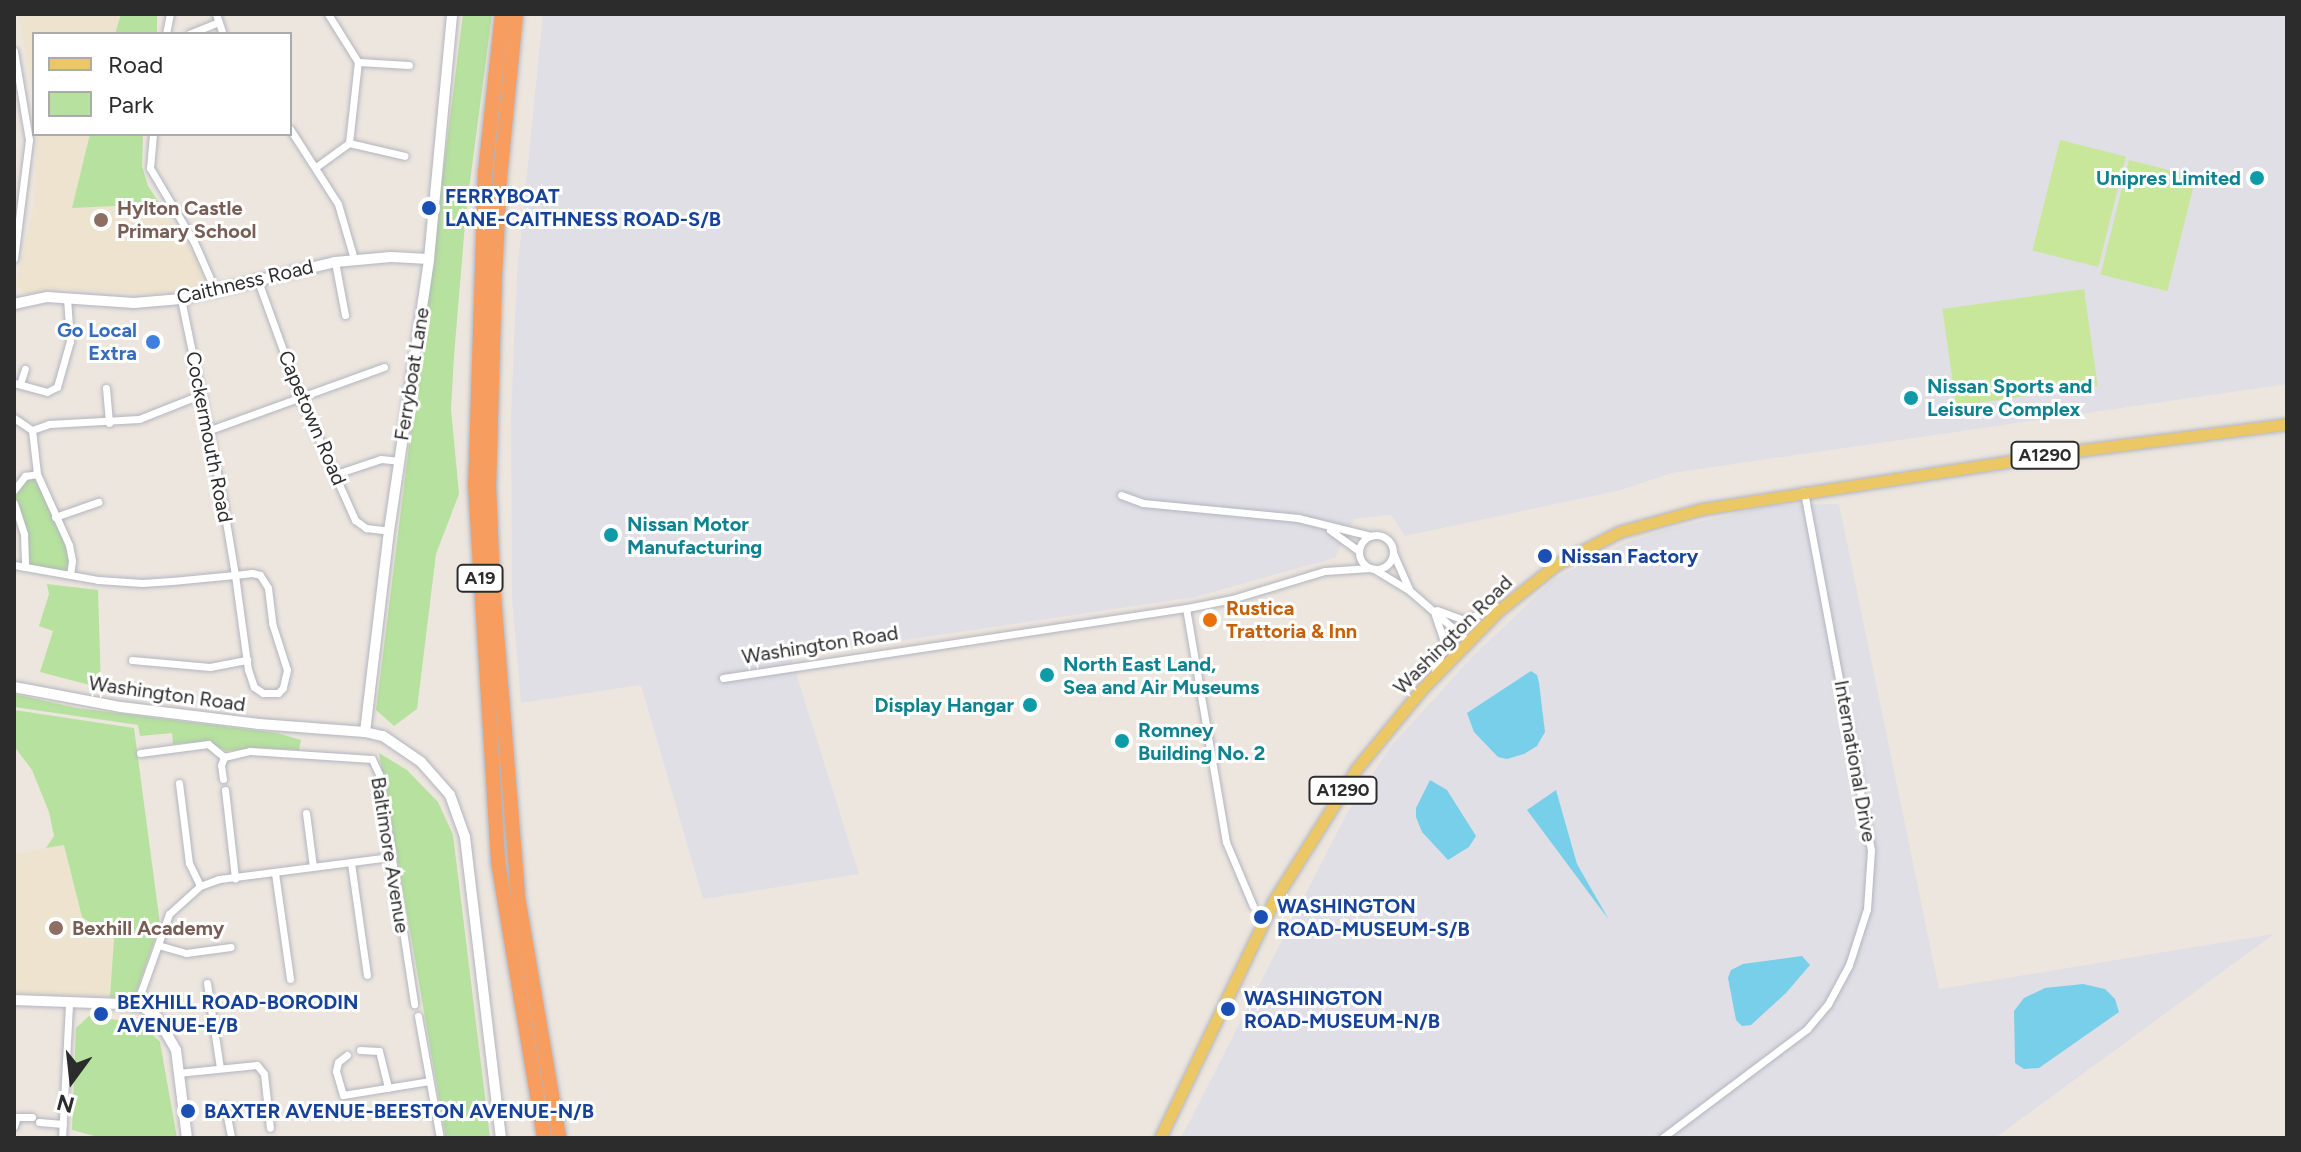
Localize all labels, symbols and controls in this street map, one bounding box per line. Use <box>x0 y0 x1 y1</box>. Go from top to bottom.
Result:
legend <box>32 32 292 136</box>
text: Road <box>108 50 163 79</box>
text: Park <box>108 90 154 119</box>
place label: Unipres Limited <box>2096 166 2241 190</box>
marker: Unipres Limited <box>2248 169 2266 187</box>
place label: FERRYBOAT LANE-CAITHNESS ROAD-S/B <box>445 184 721 231</box>
place label: Hylton Castle Primary School <box>117 196 256 243</box>
marker: FERRYBOAT LANE-CAITHNESS ROAD-S/B <box>420 199 438 217</box>
marker: Hylton Castle Primary School <box>92 211 110 229</box>
street label: Caithness Road <box>174 255 316 309</box>
street label: Ferryboat Lane <box>390 306 434 442</box>
place label: Go Local Extra <box>57 318 137 365</box>
marker: Go Local Extra <box>144 333 162 351</box>
street label: Capetown Road <box>273 347 351 489</box>
street label: Cockermouth Road <box>181 350 237 524</box>
place label: Nissan Sports and Leisure Complex <box>1927 374 2092 421</box>
marker: Nissan Sports and Leisure Complex <box>1902 389 1920 407</box>
road number: A1290 <box>2009 441 2081 469</box>
place label: Nissan Motor Manufacturing <box>627 512 762 559</box>
marker: Nissan Motor Manufacturing <box>602 526 620 544</box>
place label: Nissan Factory <box>1561 544 1698 568</box>
marker: Nissan Factory <box>1536 547 1554 565</box>
road number: A19 <box>456 564 504 592</box>
street label: Washington Road <box>1389 571 1517 699</box>
place label: Rustica Trattoria & Inn <box>1226 596 1357 643</box>
marker: Rustica Trattoria & Inn <box>1201 611 1219 629</box>
street label: Washington Road <box>740 621 900 669</box>
place label: North East Land, Sea and Air Museums <box>1063 652 1259 699</box>
marker: North East Land, Sea and Air Museums <box>1038 666 1056 684</box>
street label: Washington Road <box>87 671 247 717</box>
street label: International Drive <box>1829 678 1881 844</box>
place label: Display Hangar <box>875 693 1014 717</box>
marker: Display Hangar <box>1021 696 1039 714</box>
place label: Romney Building No. 2 <box>1138 718 1265 765</box>
marker: Romney Building No. 2 <box>1113 732 1131 750</box>
street label: Baltimore Avenue <box>366 775 414 935</box>
road number: A1290 <box>1307 776 1379 804</box>
place label: WASHINGTON ROAD-MUSEUM-S/B <box>1277 894 1470 941</box>
marker: WASHINGTON ROAD-MUSEUM-S/B <box>1252 908 1270 926</box>
place label: Bexhill Academy <box>72 916 224 940</box>
marker: Bexhill Academy <box>47 919 65 937</box>
place label: WASHINGTON ROAD-MUSEUM-N/B <box>1244 986 1440 1033</box>
place label: BEXHILL ROAD-BORODIN AVENUE-E/B <box>117 990 359 1037</box>
marker: WASHINGTON ROAD-MUSEUM-N/B <box>1219 1000 1237 1018</box>
marker: BEXHILL ROAD-BORODIN AVENUE-E/B <box>92 1005 110 1023</box>
north arrow <box>32 1040 112 1120</box>
text: N <box>54 1088 77 1119</box>
place label: BAXTER AVENUE-BEESTON AVENUE-N/B <box>204 1099 594 1123</box>
marker: BAXTER AVENUE-BEESTON AVENUE-N/B <box>179 1102 197 1120</box>

